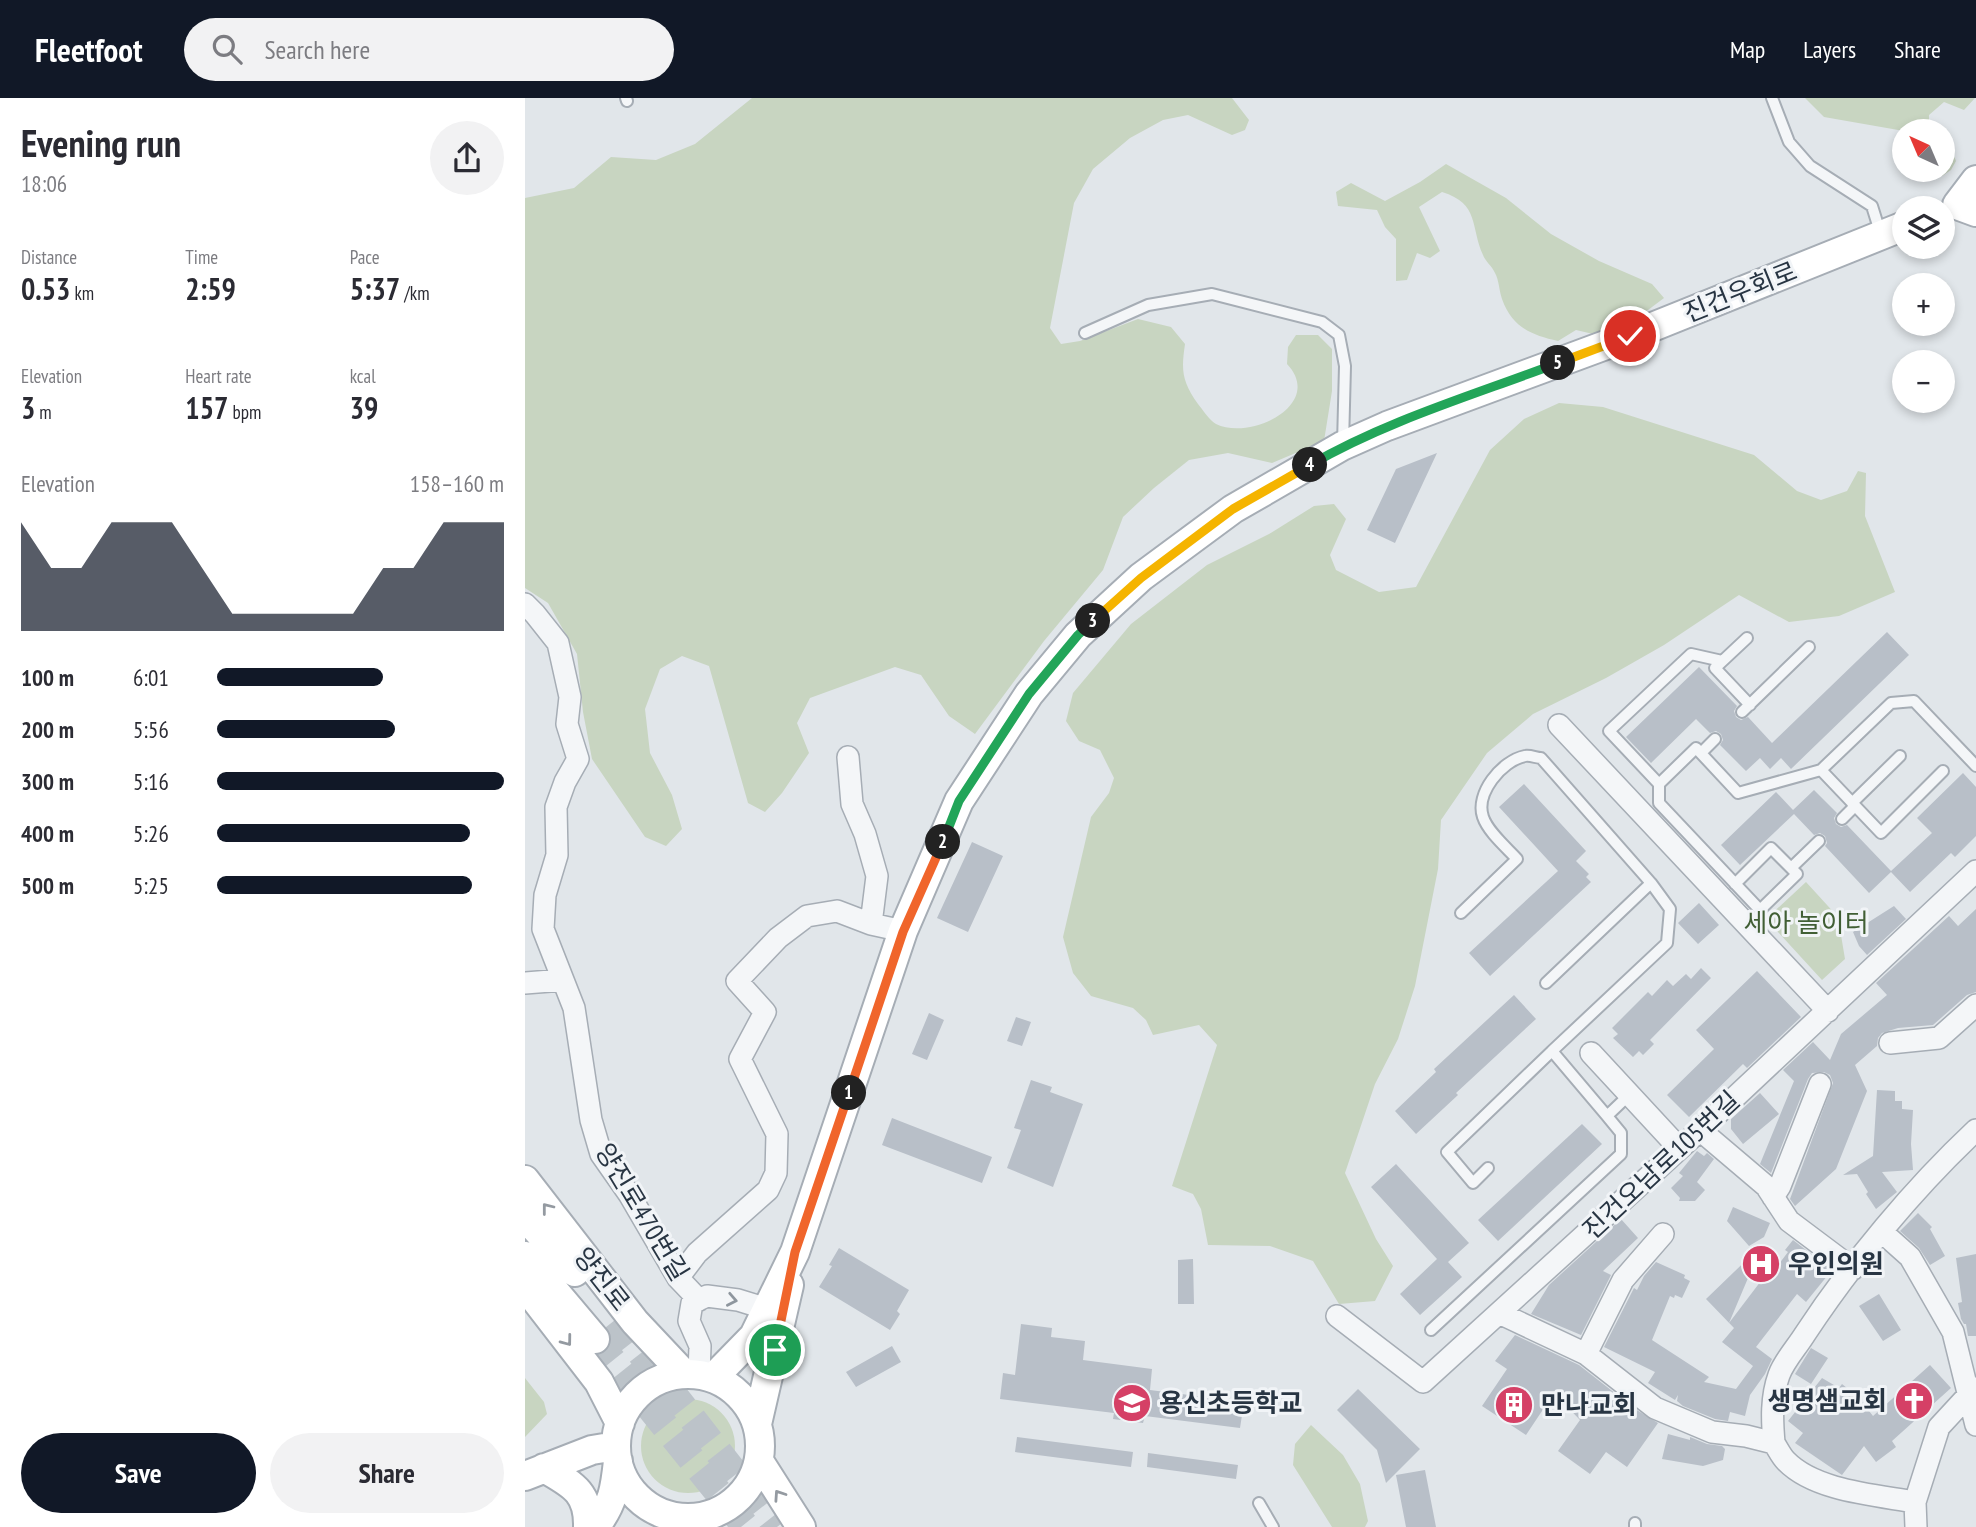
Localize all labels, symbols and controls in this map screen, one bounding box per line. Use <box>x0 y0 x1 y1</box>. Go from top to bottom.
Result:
search box <box>184 18 674 81</box>
text: Fleetfoot <box>35 28 142 71</box>
icon: search <box>208 30 246 68</box>
text: Search here <box>264 33 370 66</box>
text: Map <box>1730 34 1765 65</box>
text: Layers <box>1803 34 1856 65</box>
text: Share <box>1894 34 1941 65</box>
text: Evening run <box>21 118 181 167</box>
north arrow <box>1892 119 1955 182</box>
map controls <box>1892 119 1955 413</box>
button: share <box>430 121 504 195</box>
text: 18:06 <box>21 169 67 198</box>
button: layers <box>1892 196 1955 259</box>
text: Distance <box>21 245 77 269</box>
text: Time <box>185 245 218 269</box>
text: Pace <box>350 245 380 269</box>
street label: 진건우회로 <box>1678 254 1801 329</box>
text: 0.53 <box>21 269 70 308</box>
text: 2:59 <box>185 269 236 308</box>
text: 5:37 <box>350 269 400 308</box>
button: + <box>1892 273 1955 336</box>
text: km <box>70 281 94 305</box>
text: /km <box>400 281 430 305</box>
pin <box>1600 306 1660 366</box>
icon: check <box>1611 317 1649 355</box>
pin: 5 <box>1541 345 1575 380</box>
text: 5 <box>1553 350 1562 374</box>
button: − <box>1892 350 1955 413</box>
text: Elevation <box>21 364 82 388</box>
text: Heart rate <box>185 364 252 388</box>
text: kcal <box>350 364 376 388</box>
text: 3 <box>21 388 35 427</box>
text: 157 <box>185 388 228 427</box>
text: 39 <box>350 388 378 427</box>
text: m <box>35 400 52 424</box>
text: bpm <box>228 400 261 424</box>
pin: 4 <box>1293 448 1327 482</box>
text: 4 <box>1305 452 1314 476</box>
text: Elevation <box>21 469 95 498</box>
text: 158–160 m <box>410 469 504 498</box>
pin: 3 <box>1075 603 1111 638</box>
text: 3 <box>1088 608 1097 632</box>
text: 100 m <box>21 663 74 692</box>
text: 6:01 <box>133 663 169 692</box>
text: 200 m <box>21 715 74 744</box>
text: 5:56 <box>133 715 169 744</box>
text: 300 m <box>21 767 74 796</box>
text: 5:16 <box>133 767 169 796</box>
text: 400 m <box>21 819 74 848</box>
text: 5:26 <box>133 819 169 848</box>
pin: 2 <box>925 824 961 860</box>
text: 2 <box>938 829 947 853</box>
text: 500 m <box>21 871 74 900</box>
text: 5:25 <box>133 871 169 900</box>
park label: 세아 놀이터 <box>1743 906 1869 939</box>
pin: 1 <box>831 1076 867 1110</box>
text: 1 <box>844 1080 853 1104</box>
street label: 진건오남로105번길 <box>1575 1083 1746 1246</box>
street label: 양진로470번길 <box>589 1138 695 1286</box>
one-way arrow <box>542 1203 555 1216</box>
street label: 양진로 <box>568 1241 636 1317</box>
hospital icon: 우인의원 <box>1740 1243 1782 1285</box>
place label: 우인의원 <box>1788 1247 1884 1280</box>
one-way arrow <box>726 1292 738 1307</box>
pin <box>745 1320 805 1380</box>
icon: arrive <box>756 1331 794 1369</box>
one-way arrow <box>558 1333 571 1345</box>
church icon: 생명샘교회 <box>1893 1380 1935 1422</box>
school or university icon: 용신초등학교 <box>1111 1382 1153 1424</box>
building icon: 만나교회 <box>1493 1384 1535 1426</box>
place label: 생명샘교회 <box>1767 1384 1887 1417</box>
place label: 용신초등학교 <box>1159 1386 1303 1419</box>
place label: 만나교회 <box>1541 1388 1637 1421</box>
button: Save <box>21 1433 256 1513</box>
button: Share <box>270 1433 504 1513</box>
one-way arrow <box>774 1490 787 1503</box>

